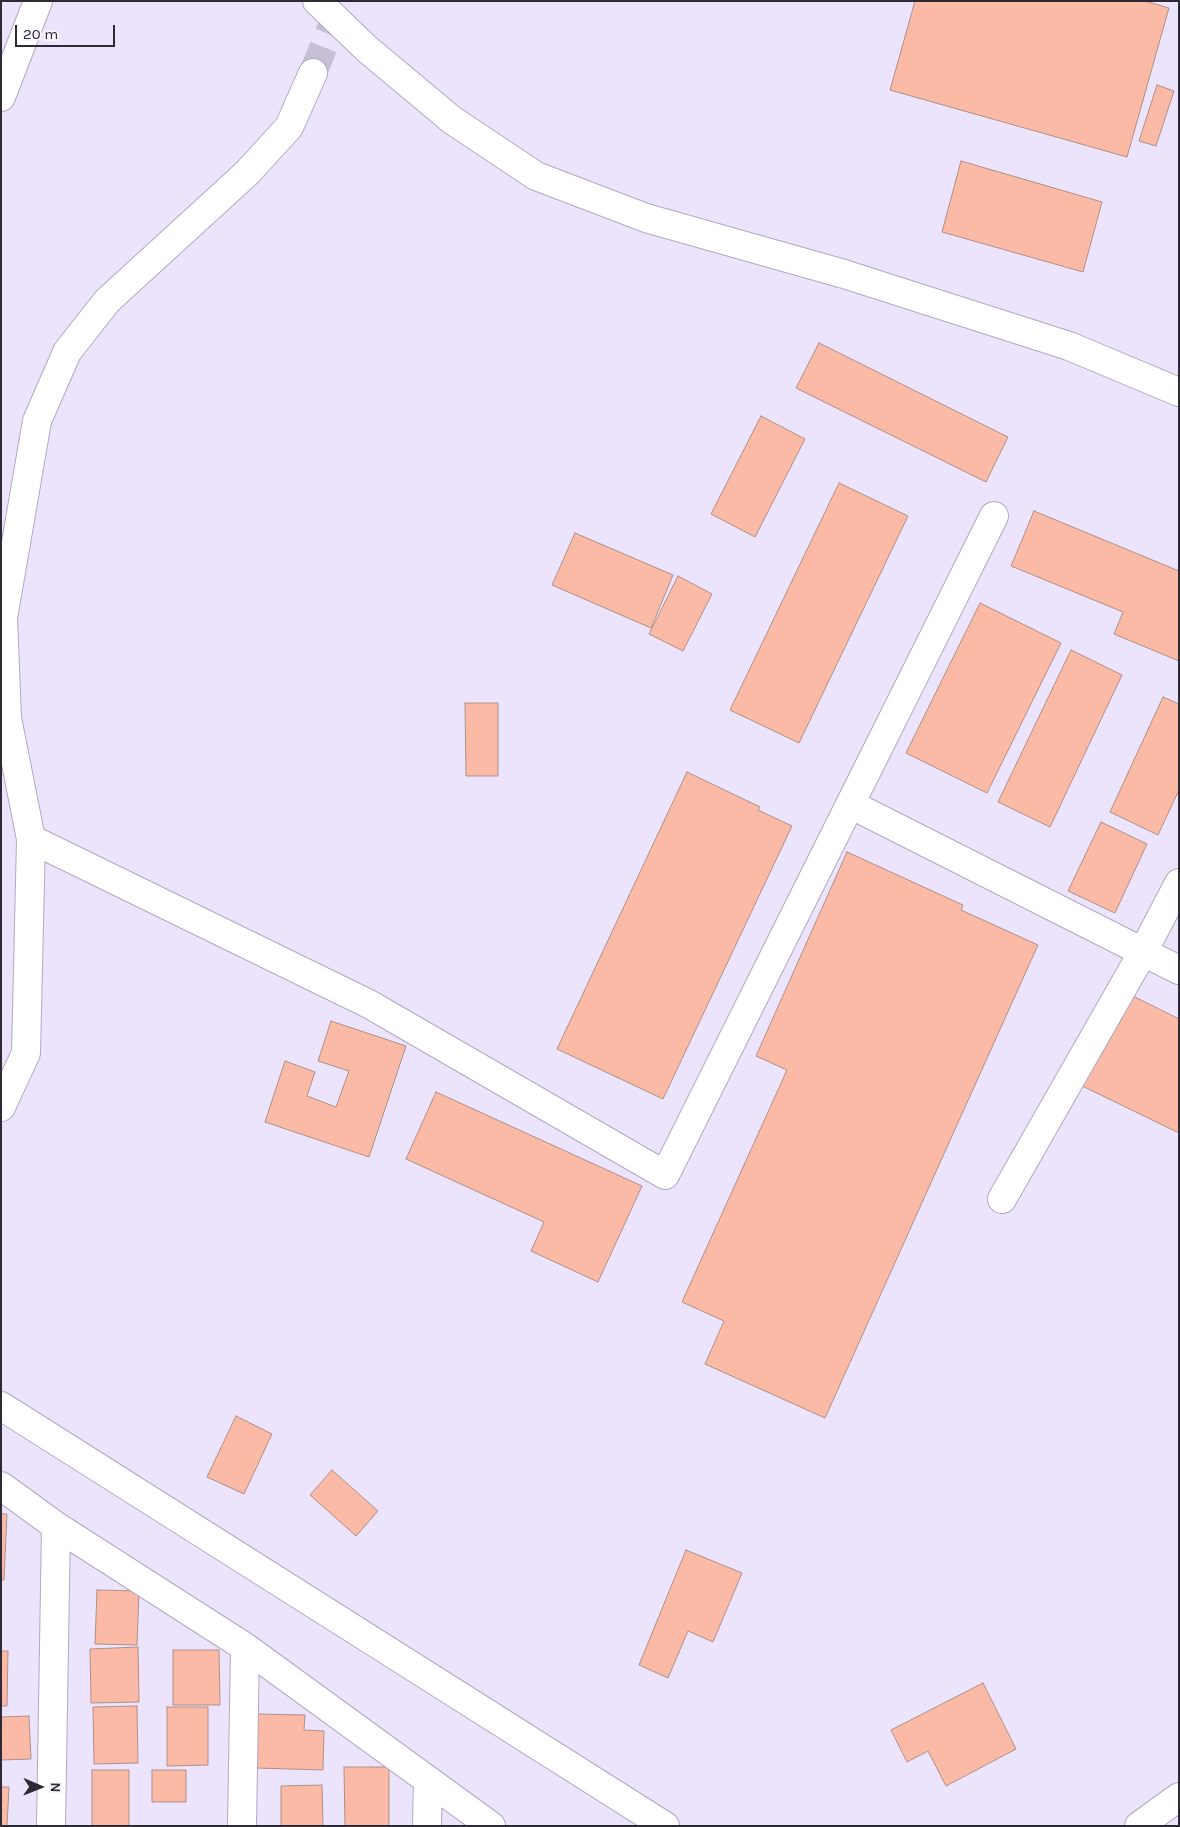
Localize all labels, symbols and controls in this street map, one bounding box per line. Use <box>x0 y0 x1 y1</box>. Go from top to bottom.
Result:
scale bar <box>18 15 118 47</box>
text: 20 m <box>23 25 58 43</box>
north arrow <box>15 1762 65 1812</box>
text: N <box>47 1782 64 1792</box>

